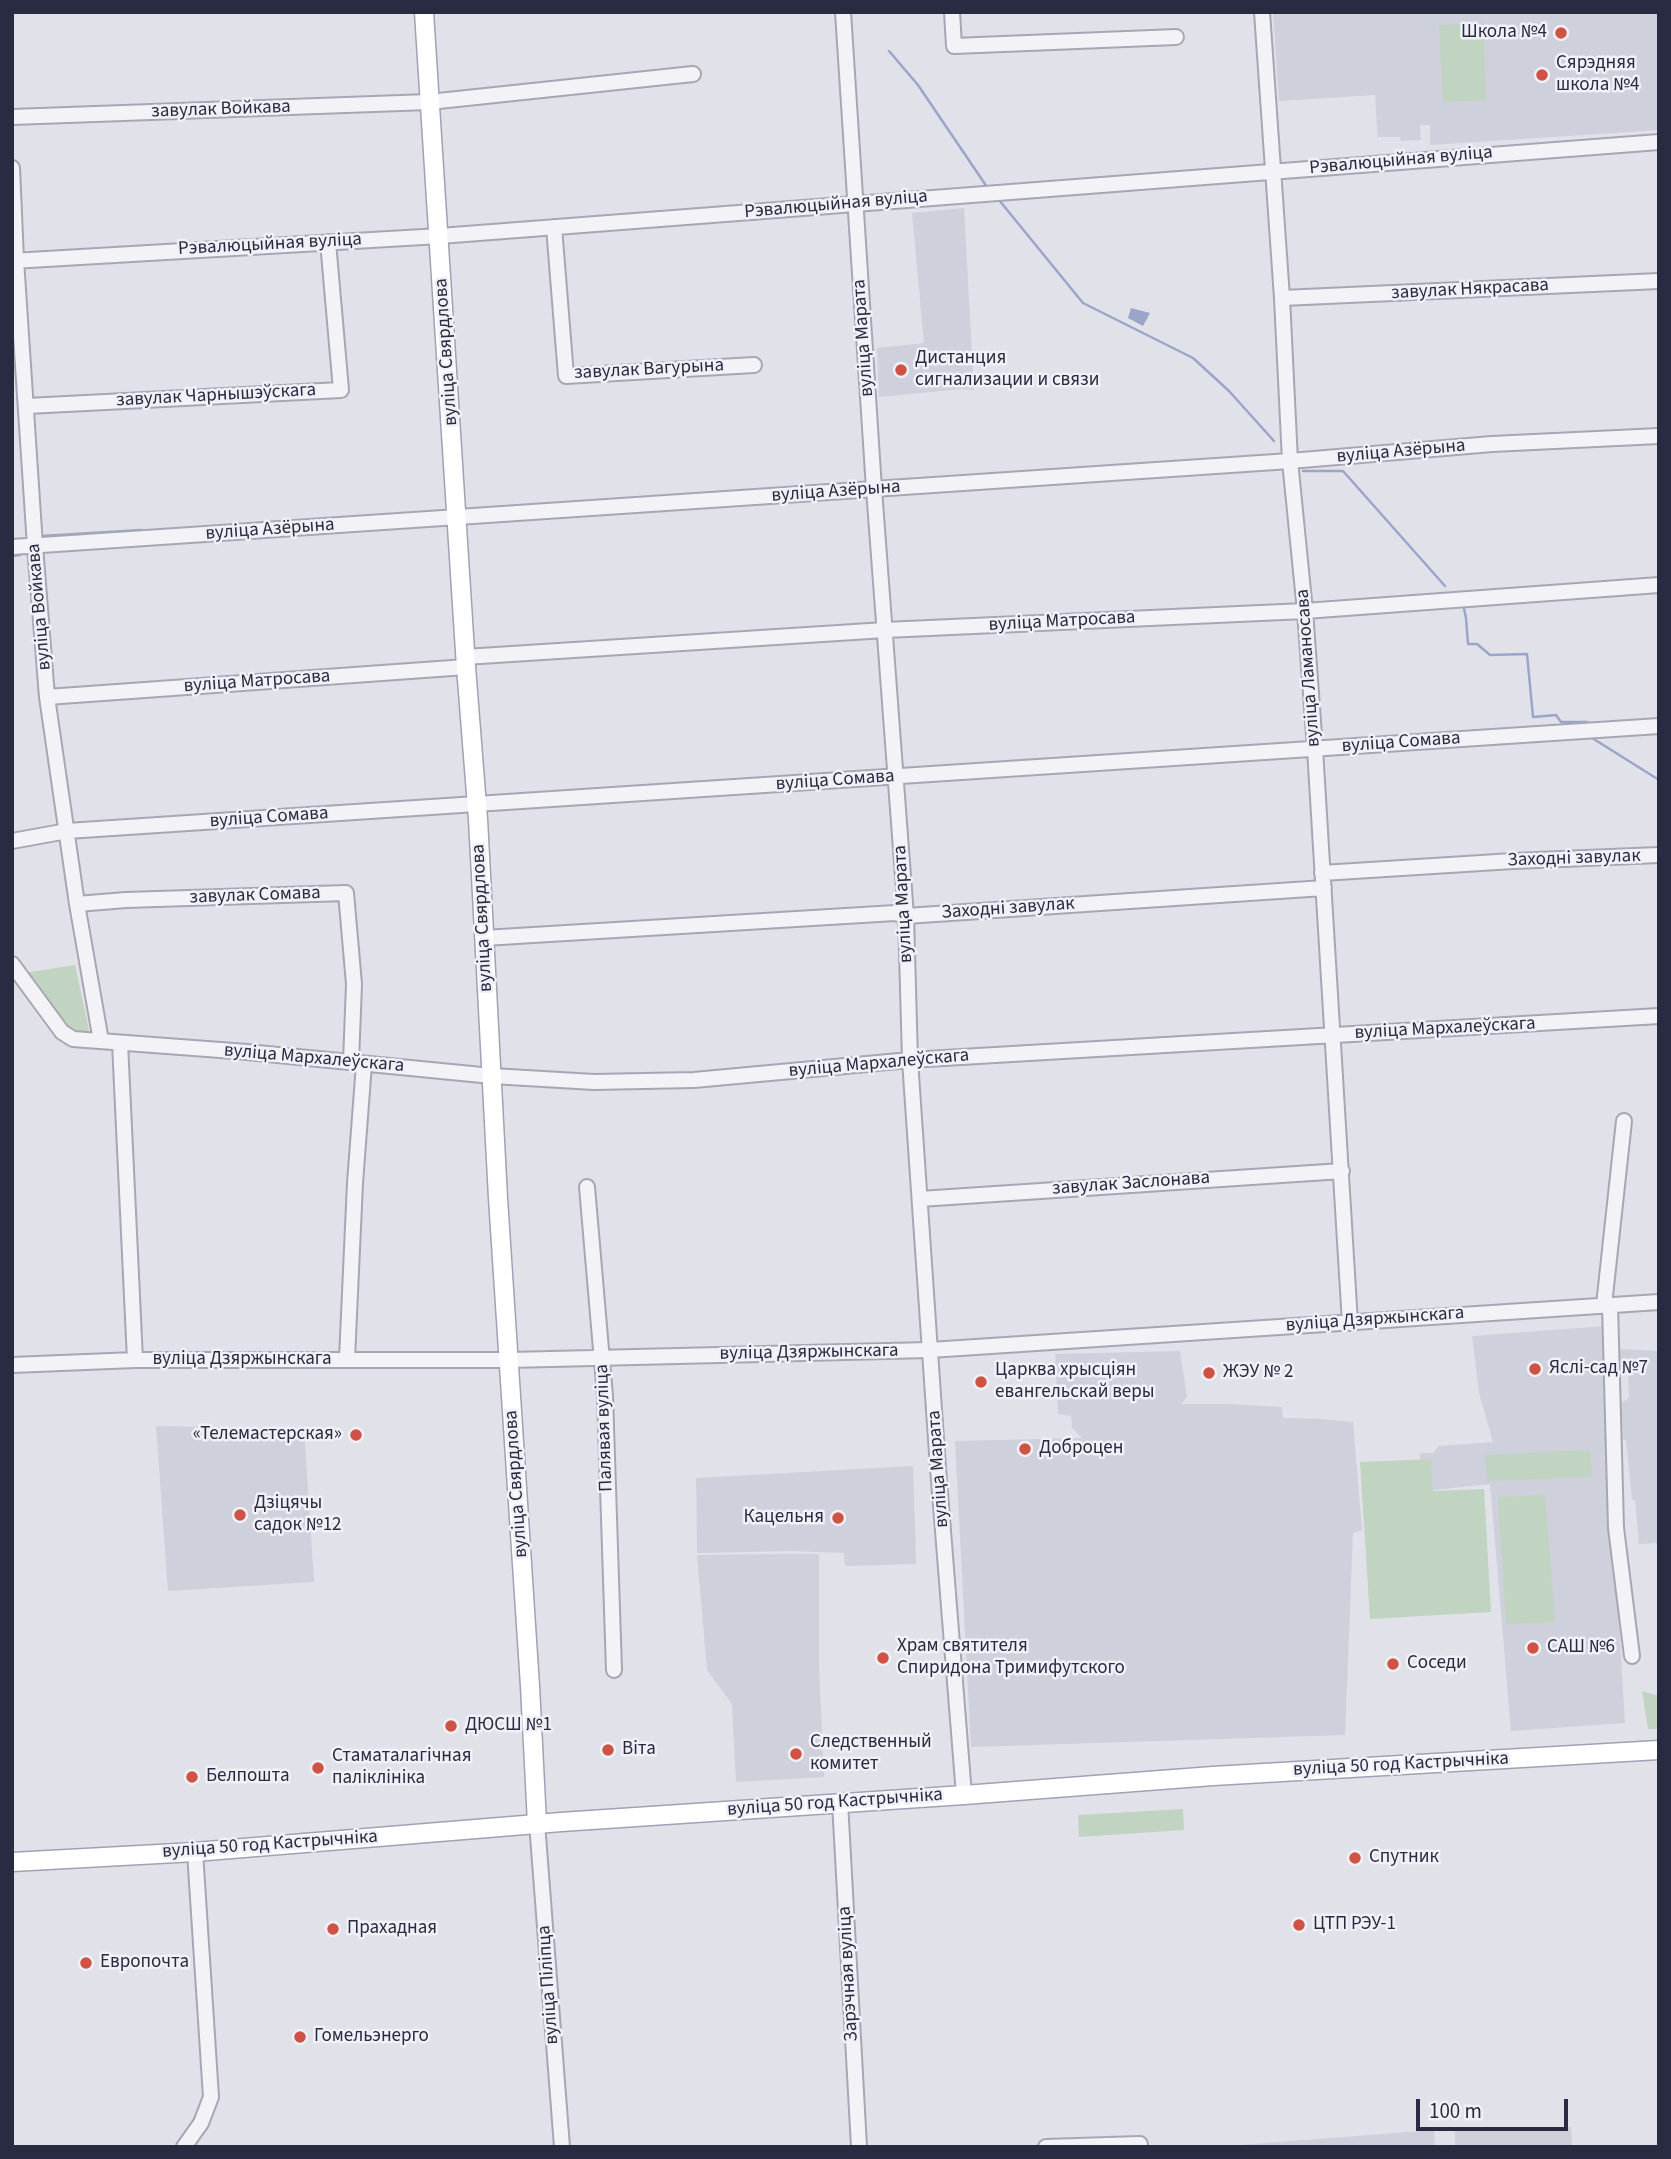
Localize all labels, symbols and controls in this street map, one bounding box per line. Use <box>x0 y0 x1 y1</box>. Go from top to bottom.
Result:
place label: Школа №4 <box>1461 22 1547 44</box>
marker: Школа №4 <box>1553 25 1569 41</box>
place label: Сярэдняя школа №4 <box>1556 53 1639 97</box>
marker: Сярэдняя школа №4 <box>1534 67 1550 83</box>
street label: завулак Войкава <box>151 96 291 124</box>
street label: Рэвалюцыйная вуліца <box>1308 142 1494 180</box>
street label: Рэвалюцыйная вуліца <box>743 186 929 224</box>
street label: Рэвалюцыйная вуліца <box>177 229 363 261</box>
street label: завулак Някрасава <box>1390 274 1550 306</box>
street label: вуліца Свярдлова <box>430 277 464 427</box>
street label: вуліца Марата <box>849 278 879 398</box>
place label: Дистанция сигнализации и связи <box>915 348 1099 392</box>
street label: завулак Вагурына <box>573 355 725 385</box>
marker: Дистанция сигнализации и связи <box>893 362 909 378</box>
street label: завулак Чарнышэўскага <box>115 379 317 413</box>
street label: вуліца Азёрына <box>1336 435 1466 469</box>
street label: вуліца Азёрына <box>771 476 901 508</box>
street label: вуліца Азёрына <box>205 514 335 546</box>
street label: вуліца Войкава <box>23 543 57 671</box>
street label: вуліца Ламаносава <box>1292 588 1326 748</box>
street label: вуліца Матросава <box>988 607 1136 637</box>
street label: вуліца Матросава <box>183 665 331 699</box>
street label: вуліца Сомава <box>1341 727 1461 759</box>
street label: вуліца Сомава <box>775 765 895 797</box>
street label: вуліца Сомава <box>209 802 329 834</box>
street label: вуліца Свярдлова <box>468 844 498 992</box>
street label: вуліца Марата <box>890 844 918 964</box>
street label: Заходні завулак <box>1507 845 1641 873</box>
street label: завулак Сомава <box>189 882 321 910</box>
street label: Заходні завулак <box>941 893 1075 925</box>
street label: вуліца Мархалеўскага <box>1354 1013 1536 1045</box>
street label: вуліца Мархалеўскага <box>223 1040 405 1078</box>
street label: вуліца Мархалеўскага <box>788 1045 970 1083</box>
street label: завулак Заслонава <box>1051 1167 1211 1201</box>
street label: вуліца Дзяржынскага <box>1285 1302 1465 1338</box>
street label: вуліца Дзяржынскага <box>719 1340 899 1366</box>
street label: вуліца Дзяржынскага <box>153 1349 331 1371</box>
place label: Яслі-сад №7 <box>1549 1358 1648 1380</box>
place label: Царква хрысціян евангельскай веры <box>995 1360 1155 1404</box>
marker: Яслі-сад №7 <box>1527 1361 1543 1377</box>
place label: ЖЭУ № 2 <box>1223 1362 1293 1384</box>
street label: Палявая вуліца <box>591 1364 619 1492</box>
marker: ЖЭУ № 2 <box>1201 1365 1217 1381</box>
marker: Царква хрысціян евангельскай веры <box>973 1374 989 1390</box>
street label: вуліца Свярдлова <box>500 1409 534 1559</box>
street label: вуліца Марата <box>924 1409 954 1529</box>
place label: «Телемастерская» <box>193 1424 342 1446</box>
marker: «Телемастерская» <box>348 1427 364 1443</box>
place label: Доброцен <box>1039 1438 1123 1460</box>
marker: Доброцен <box>1017 1441 1033 1457</box>
place label: Дзіцячы садок №12 <box>254 1493 342 1537</box>
marker: Дзіцячы садок №12 <box>232 1507 248 1523</box>
place label: Кацельня <box>744 1507 824 1529</box>
marker: Кацельня <box>830 1510 846 1526</box>
place label: Храм святителя Спиридона Тримифутского <box>897 1636 1125 1680</box>
place label: САШ №6 <box>1547 1637 1615 1659</box>
marker: САШ №6 <box>1525 1640 1541 1656</box>
marker: Храм святителя Спиридона Тримифутского <box>875 1650 891 1666</box>
place label: Соседи <box>1407 1653 1467 1675</box>
marker: Соседи <box>1385 1656 1401 1672</box>
place label: ДЮСШ №1 <box>465 1715 552 1737</box>
marker: ДЮСШ №1 <box>443 1718 459 1734</box>
place label: Следственный комитет <box>810 1732 932 1776</box>
place label: Віта <box>622 1739 656 1761</box>
marker: Віта <box>600 1742 616 1758</box>
place label: Стаматалагічная паліклініка <box>332 1746 471 1790</box>
marker: Следственный комитет <box>788 1746 804 1762</box>
street label: вуліца 50 год Кастрычніка <box>1293 1748 1509 1782</box>
marker: Стаматалагічная паліклініка <box>310 1760 326 1776</box>
place label: Белпошта <box>206 1766 289 1788</box>
marker: Белпошта <box>184 1769 200 1785</box>
street label: вуліца 50 год Кастрычніка <box>726 1784 944 1822</box>
street label: вуліца 50 год Кастрычніка <box>161 1826 379 1864</box>
place label: Спутник <box>1369 1847 1439 1869</box>
marker: Спутник <box>1347 1850 1363 1866</box>
street label: Зарэчная вуліца <box>834 1906 864 2042</box>
place label: ЦТП РЭУ-1 <box>1313 1914 1396 1936</box>
marker: ЦТП РЭУ-1 <box>1291 1917 1307 1933</box>
place label: Прахадная <box>347 1918 437 1940</box>
marker: Прахадная <box>325 1921 341 1937</box>
street label: вуліца Піліпца <box>533 1925 565 2045</box>
place label: Европочта <box>100 1952 189 1974</box>
marker: Европочта <box>78 1955 94 1971</box>
place label: Гомельэнерго <box>314 2026 429 2048</box>
marker: Гомельэнерго <box>292 2029 308 2045</box>
scale bar <box>1419 2086 1571 2130</box>
text: 100 m <box>1429 2096 1482 2126</box>

